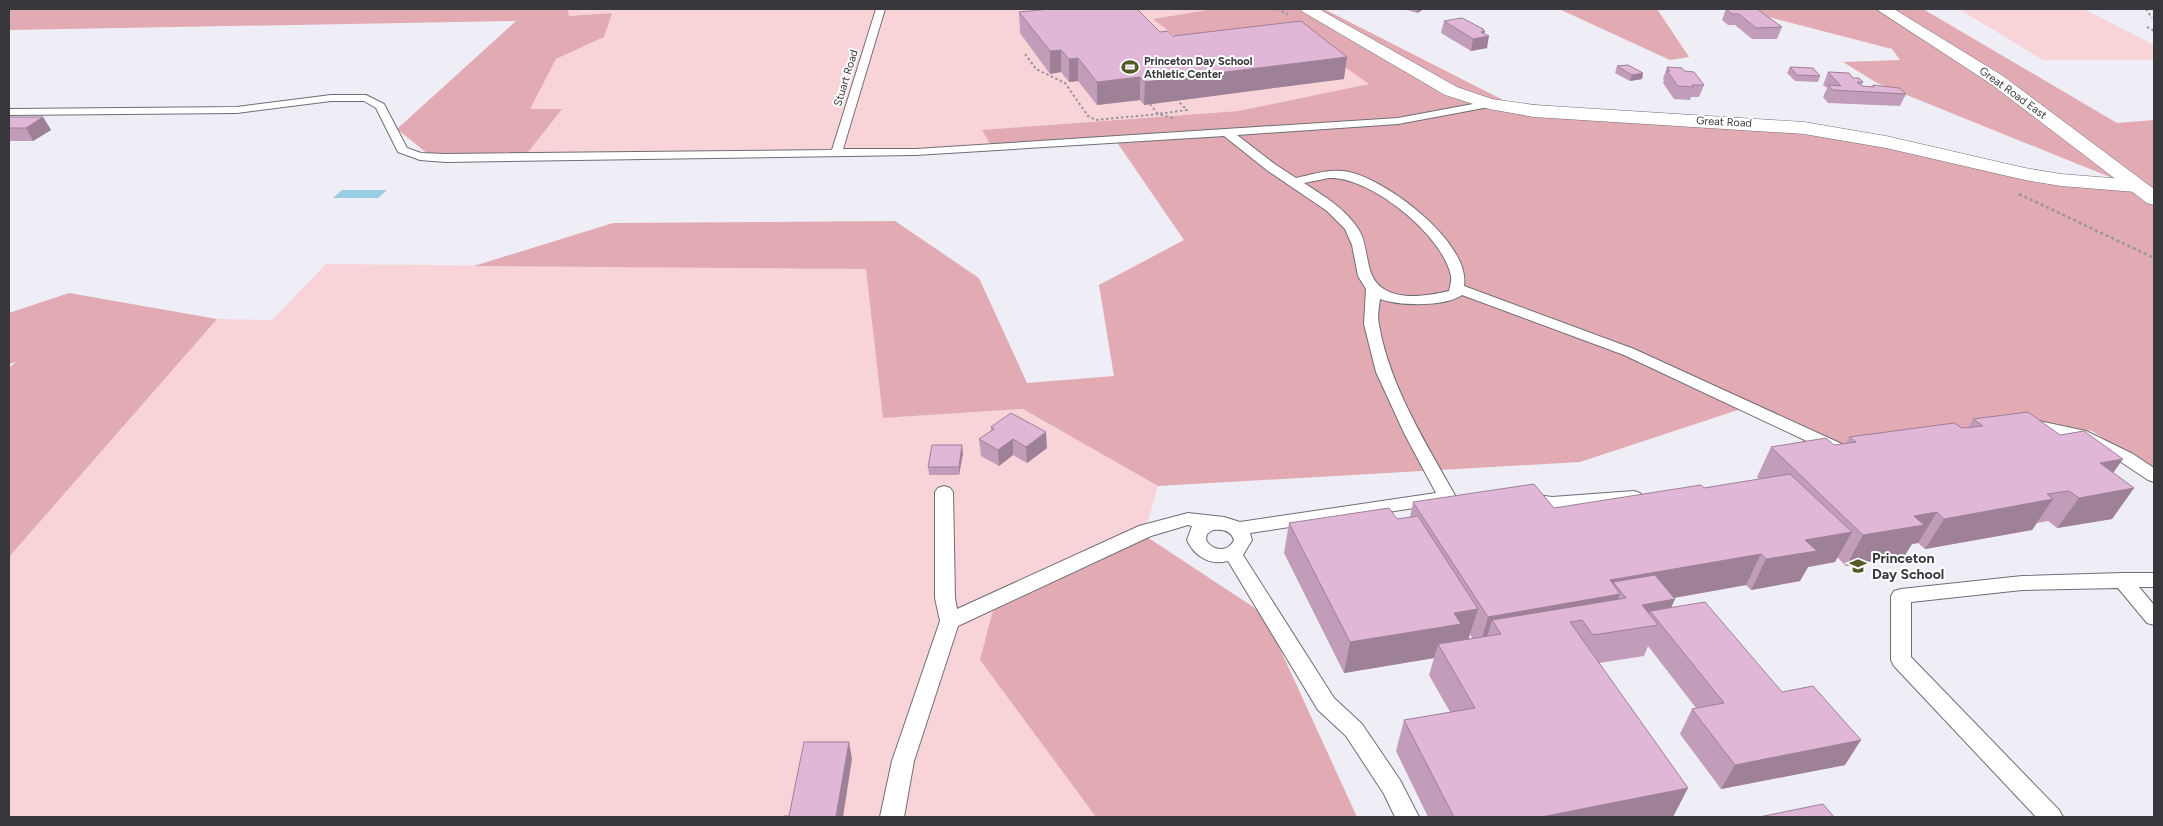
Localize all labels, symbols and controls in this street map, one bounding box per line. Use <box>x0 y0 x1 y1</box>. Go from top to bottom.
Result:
street label: Stuart Road <box>831 48 861 108</box>
place label: Princeton Day School Athletic Center <box>1144 55 1253 81</box>
sports icon: Princeton Day School Athletic Center <box>1120 57 1140 77</box>
street label: Great Road East <box>1977 64 2049 122</box>
street label: Great Road <box>1696 114 1752 130</box>
place label: Princeton Day School <box>1872 550 1944 583</box>
school or university icon: Princeton Day School <box>1848 556 1868 576</box>

